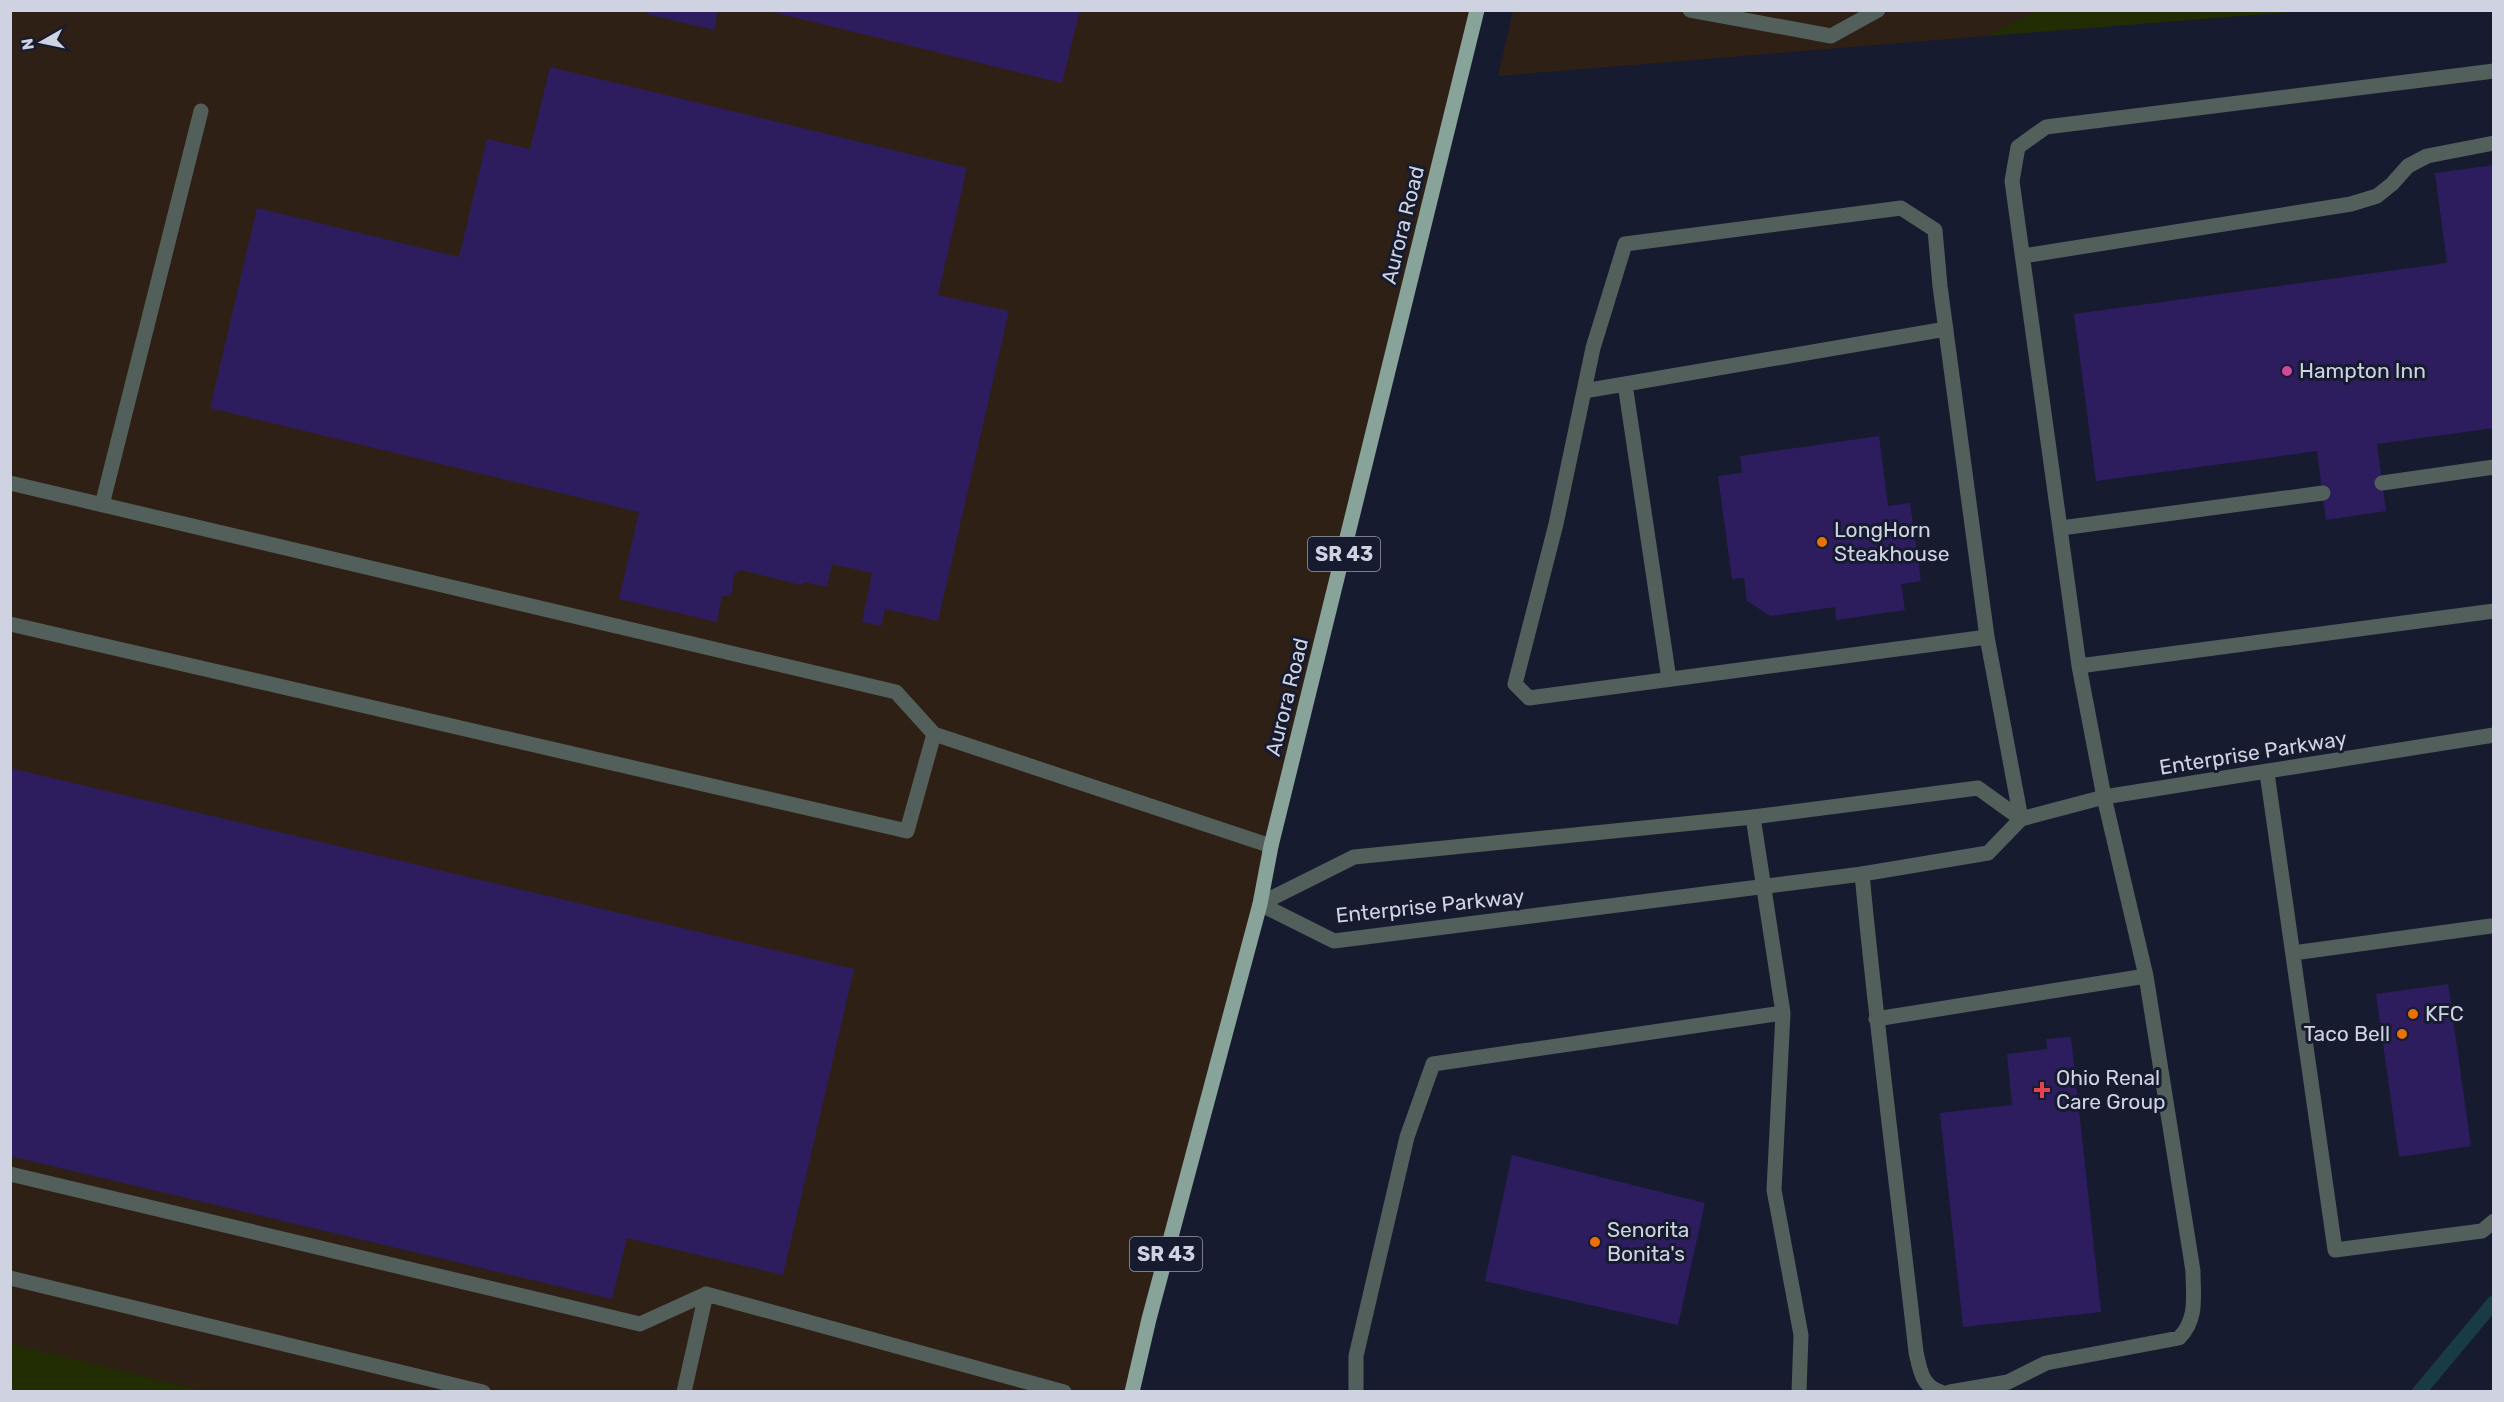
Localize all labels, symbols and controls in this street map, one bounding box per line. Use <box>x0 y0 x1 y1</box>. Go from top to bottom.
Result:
north arrow <box>12 12 72 72</box>
text: N <box>17 37 38 51</box>
street label: Aurora Road <box>1376 163 1429 286</box>
place label: Hampton Inn <box>2299 358 2426 383</box>
marker: Hampton Inn <box>2280 364 2294 378</box>
place label: LongHorn Steakhouse <box>1834 517 1949 566</box>
marker: LongHorn Steakhouse <box>1815 535 1829 549</box>
road number: SR 43 <box>1308 537 1380 571</box>
street label: Aurora Road <box>1260 635 1313 758</box>
street label: Enterprise Parkway <box>2157 725 2349 780</box>
street label: Enterprise Parkway <box>1334 883 1526 928</box>
place label: KFC <box>2425 1001 2464 1026</box>
marker: KFC <box>2406 1007 2420 1021</box>
place label: Taco Bell <box>2303 1021 2390 1046</box>
marker: Taco Bell <box>2395 1027 2409 1041</box>
place label: Ohio Renal Care Group <box>2056 1065 2166 1114</box>
marker: Ohio Renal Care Group <box>2033 1081 2051 1099</box>
place label: Senorita Bonita's <box>1607 1217 1689 1266</box>
marker: Senorita Bonita's <box>1588 1235 1602 1249</box>
road number: SR 43 <box>1130 1237 1202 1271</box>

